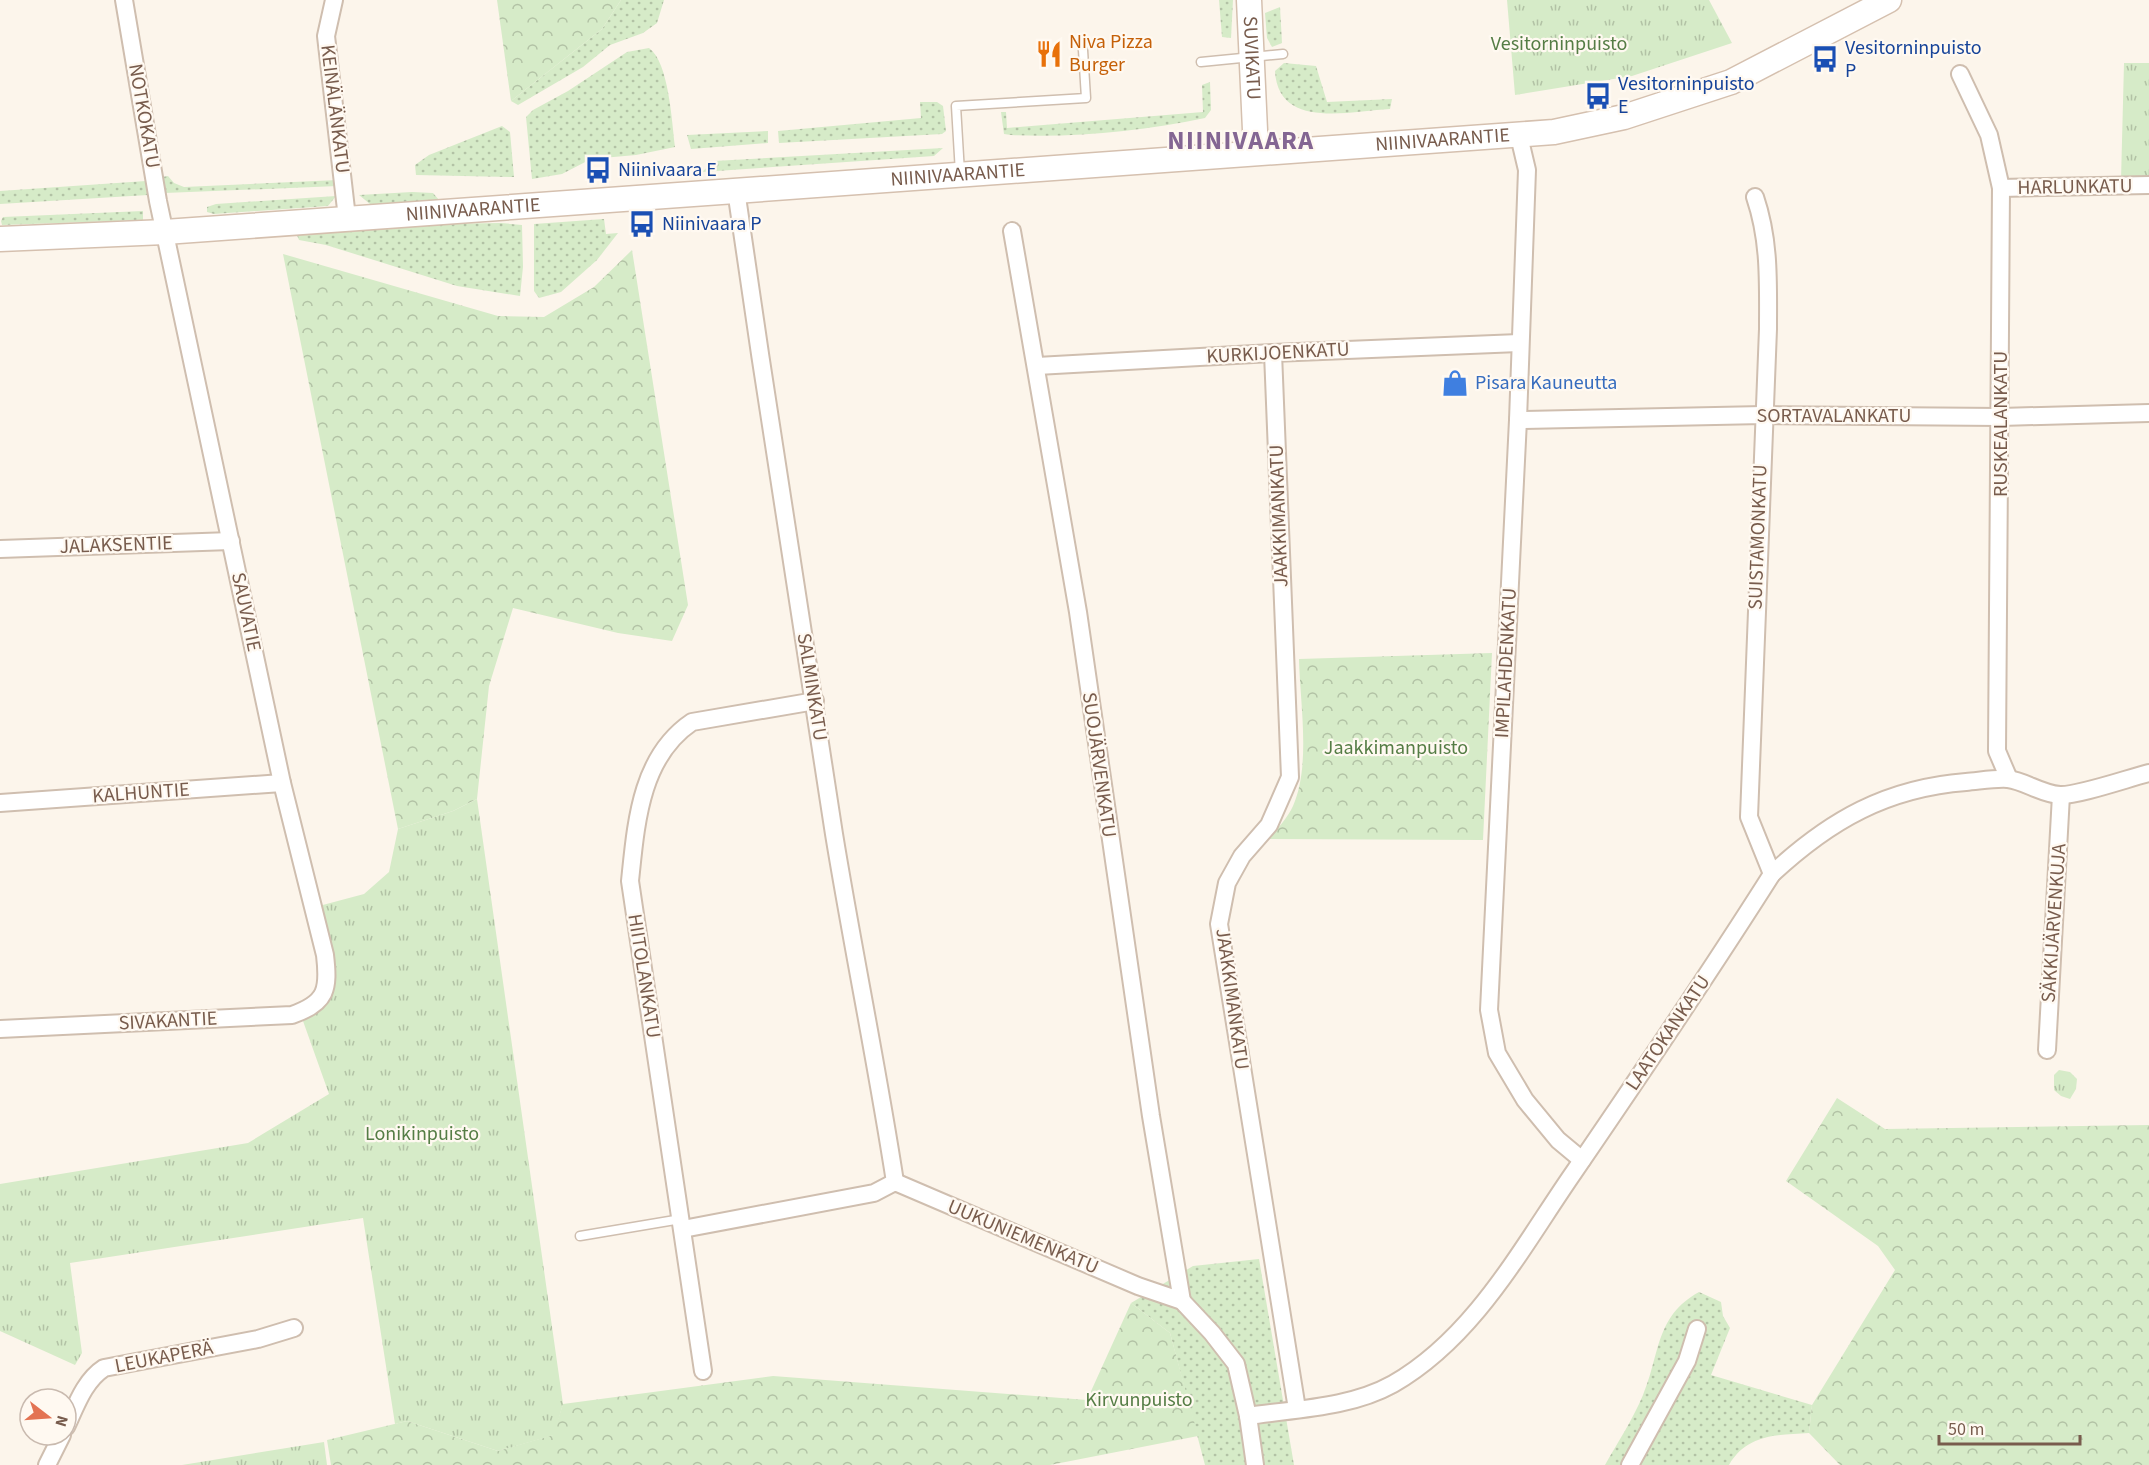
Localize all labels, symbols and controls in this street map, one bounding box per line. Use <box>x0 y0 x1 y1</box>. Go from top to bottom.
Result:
street label: SUVIKATU <box>1236 15 1268 100</box>
place label: Niva Pizza Burger <box>1069 28 1153 79</box>
park label: Vesitorninpuisto <box>1491 30 1627 58</box>
place label: Vesitorninpuisto P <box>1845 34 1982 85</box>
restaurant icon: Niva Pizza Burger <box>1034 39 1064 69</box>
street label: KEINÄLÄNKATU <box>313 43 357 175</box>
bus stop icon: Vesitorninpuisto P <box>1810 44 1840 74</box>
street label: NOTKOKATU <box>121 62 167 170</box>
place label: Vesitorninpuisto E <box>1618 70 1755 121</box>
bus stop icon: Vesitorninpuisto E <box>1583 81 1613 111</box>
street label: NIINIVAARANTIE <box>1374 121 1511 159</box>
district label: NIINIVAARA <box>1167 122 1315 159</box>
bus stop icon: Niinivaara E <box>583 155 613 185</box>
place label: Niinivaara E <box>618 156 717 184</box>
street label: NIINIVAARANTIE <box>889 156 1026 194</box>
street label: HARLUNKATU <box>2017 172 2133 202</box>
street label: NIINIVAARANTIE <box>405 191 541 229</box>
bus stop icon: Niinivaara P <box>627 209 657 239</box>
place label: Niinivaara P <box>662 210 762 238</box>
street label: KURKIJOENKATU <box>1206 335 1350 371</box>
street label: RUSKEALANKATU <box>1987 351 2015 497</box>
shop icon: Pisara Kauneutta <box>1440 368 1470 398</box>
place label: Pisara Kauneutta <box>1475 369 1617 397</box>
street label: SORTAVALANKATU <box>1757 402 1911 430</box>
street label: JAAKKIMANKATU <box>1263 444 1295 588</box>
street label: SUISTAMONKATU <box>1741 464 1775 610</box>
street label: JALAKSENTIE <box>59 529 173 561</box>
street label: SAUVATIE <box>224 570 268 654</box>
street label: IMPILAHDENKATU <box>1488 587 1524 739</box>
street label: SALMINKATU <box>790 631 834 743</box>
street label: SUOJÄRVENKATU <box>1075 690 1123 840</box>
park label: Jaakkimanpuisto <box>1324 734 1468 762</box>
street label: KALHUNTIE <box>91 776 191 810</box>
street label: SÄKKIJÄRVENKUJA <box>2034 842 2074 1003</box>
street label: HIITOLANKATU <box>620 912 668 1040</box>
street label: JAAKKIMANKATU <box>1208 926 1256 1072</box>
street label: LAATOKANKATU <box>1619 970 1717 1096</box>
street label: SIVAKANTIE <box>118 1004 218 1038</box>
park label: Lonikinpuisto <box>365 1120 479 1148</box>
street label: UUKUNIEMENKATU <box>943 1193 1103 1281</box>
street label: LEUKAPERÄ <box>113 1334 216 1380</box>
park label: Kirvunpuisto <box>1085 1386 1193 1414</box>
north arrow <box>18 1387 78 1447</box>
scale bar <box>1939 1408 2080 1446</box>
text: N <box>49 1413 73 1429</box>
text: 50 m <box>1948 1417 1984 1442</box>

